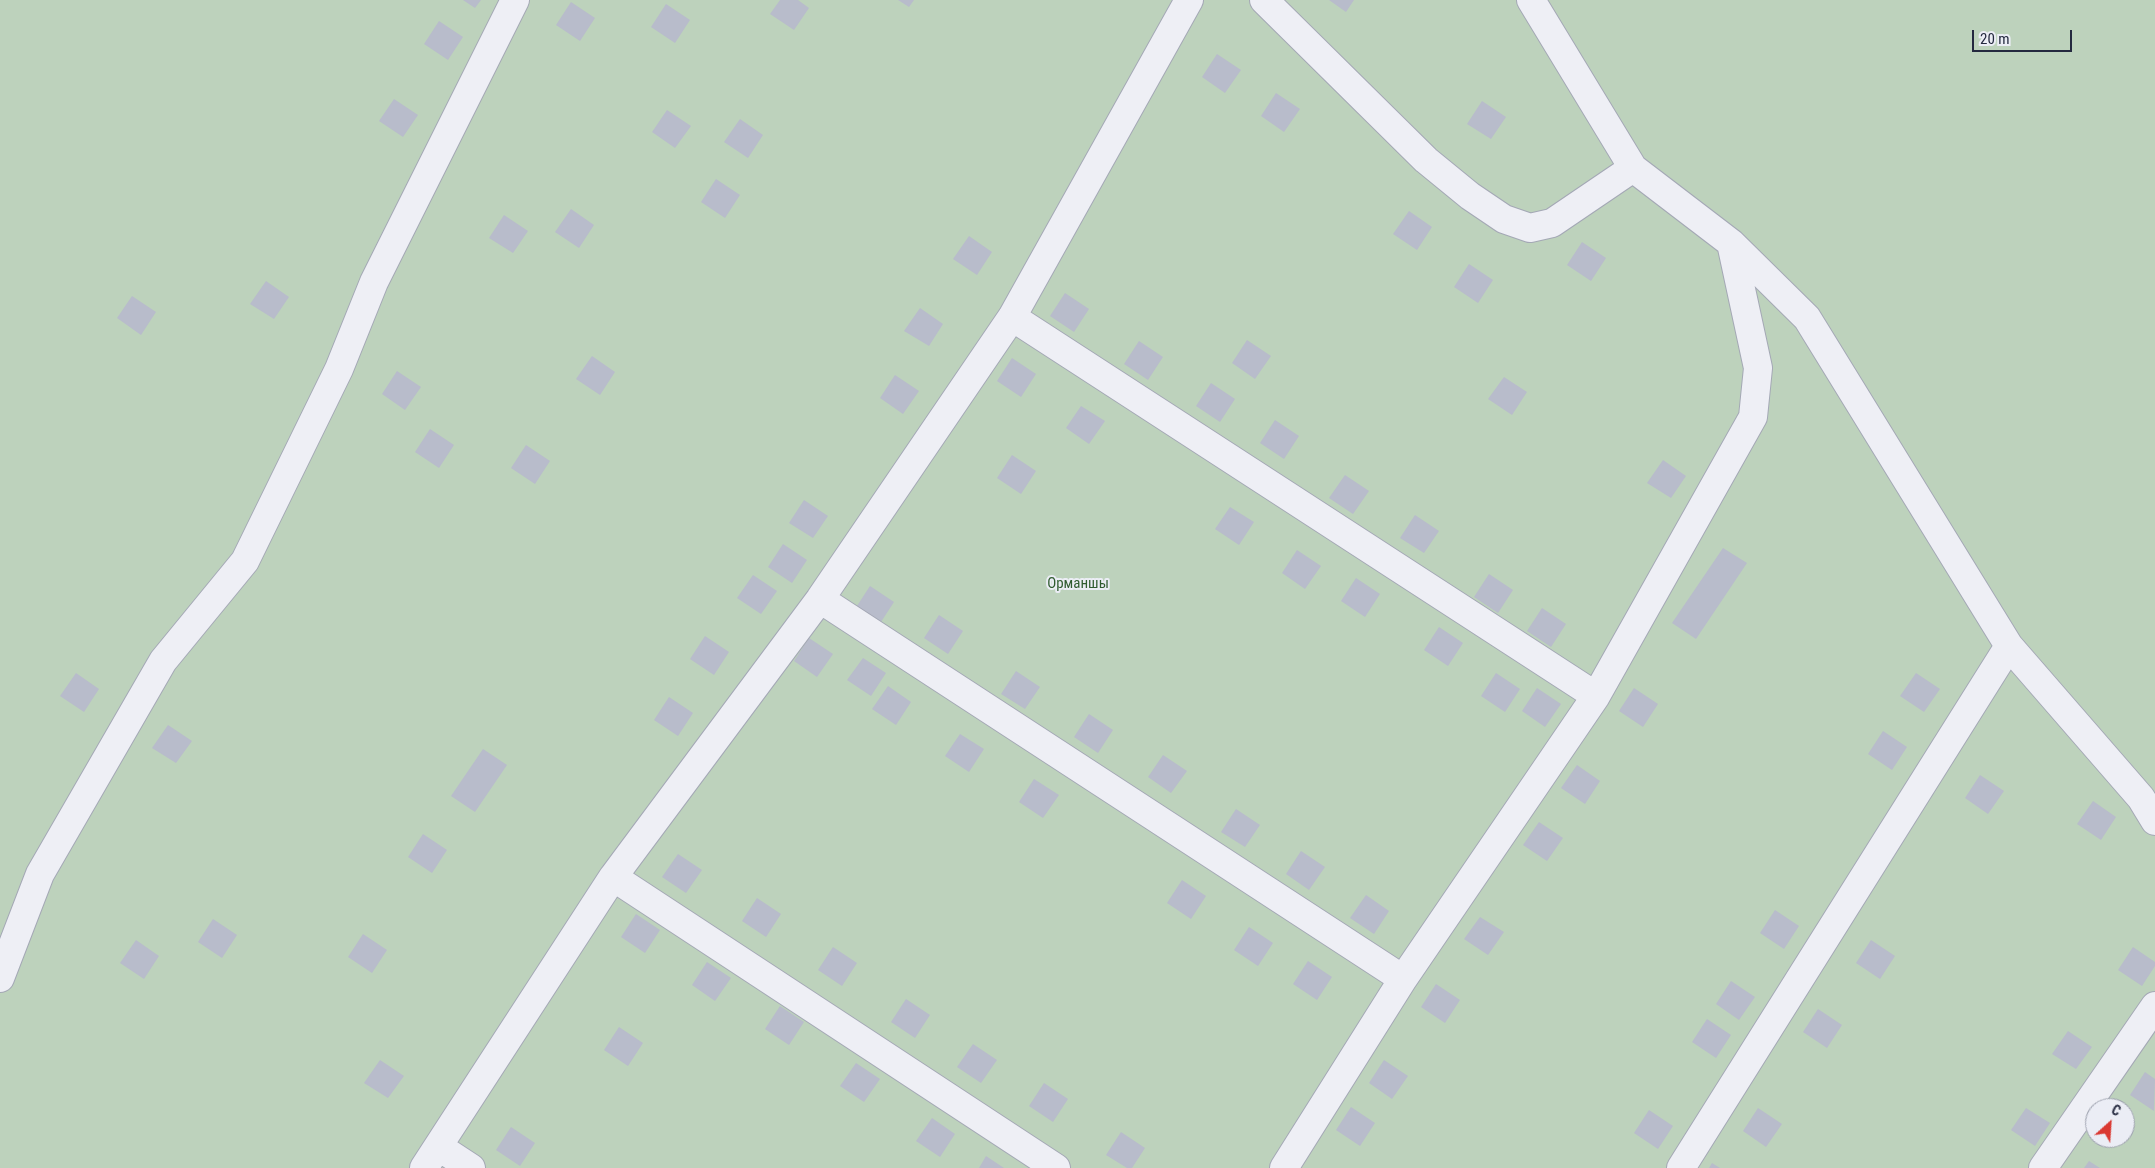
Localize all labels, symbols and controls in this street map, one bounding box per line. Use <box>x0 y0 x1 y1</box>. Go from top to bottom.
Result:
scale bar <box>1975 20 2075 52</box>
text: 20 m <box>1980 30 2010 48</box>
park label: Орманшы <box>1047 575 1109 593</box>
north arrow <box>2085 1098 2135 1148</box>
text: С <box>2109 1101 2123 1119</box>

